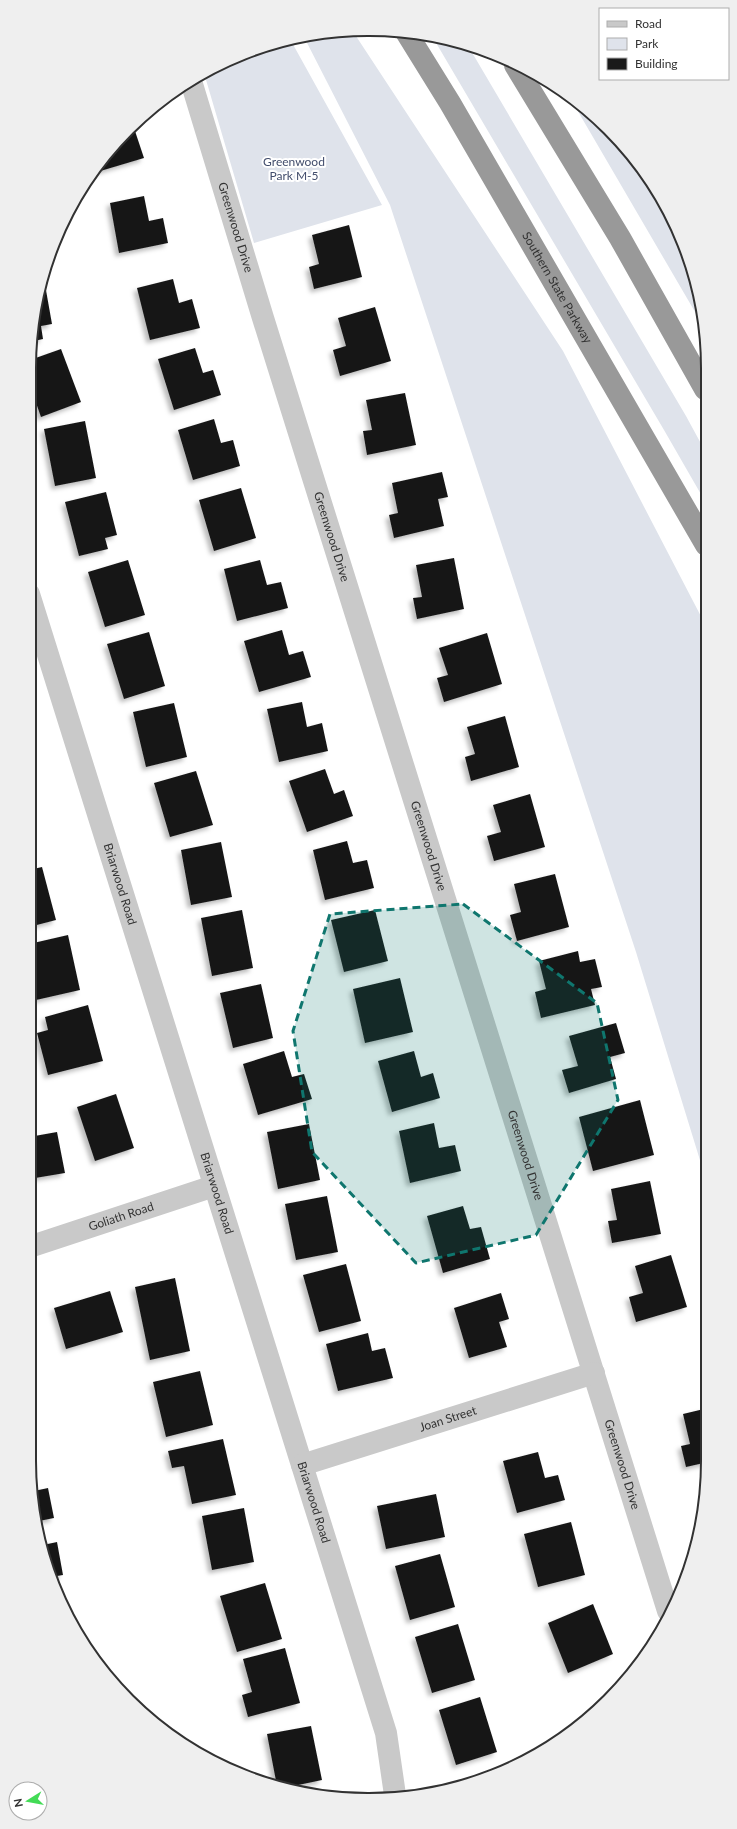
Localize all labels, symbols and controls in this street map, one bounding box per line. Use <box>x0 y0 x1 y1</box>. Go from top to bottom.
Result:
legend <box>599 8 729 80</box>
text: Road <box>635 16 662 31</box>
text: Park <box>635 36 659 51</box>
text: Building <box>635 56 678 71</box>
park label: Greenwood Park M-5 <box>263 154 325 183</box>
street label: Greenwood Drive <box>215 180 257 274</box>
street label: Southern State Parkway <box>519 229 596 347</box>
street label: Greenwood Drive <box>311 490 353 584</box>
street label: Greenwood Drive <box>408 799 450 893</box>
street label: Briarwood Road <box>101 841 140 927</box>
street label: Greenwood Drive <box>505 1108 547 1202</box>
street label: Briarwood Road <box>197 1150 237 1236</box>
street label: Goliath Road <box>86 1198 156 1234</box>
street label: Joan Street <box>417 1402 479 1435</box>
street label: Greenwood Drive <box>601 1417 644 1511</box>
street label: Briarwood Road <box>294 1460 334 1545</box>
north arrow <box>8 1781 48 1821</box>
text: N <box>11 1798 25 1808</box>

